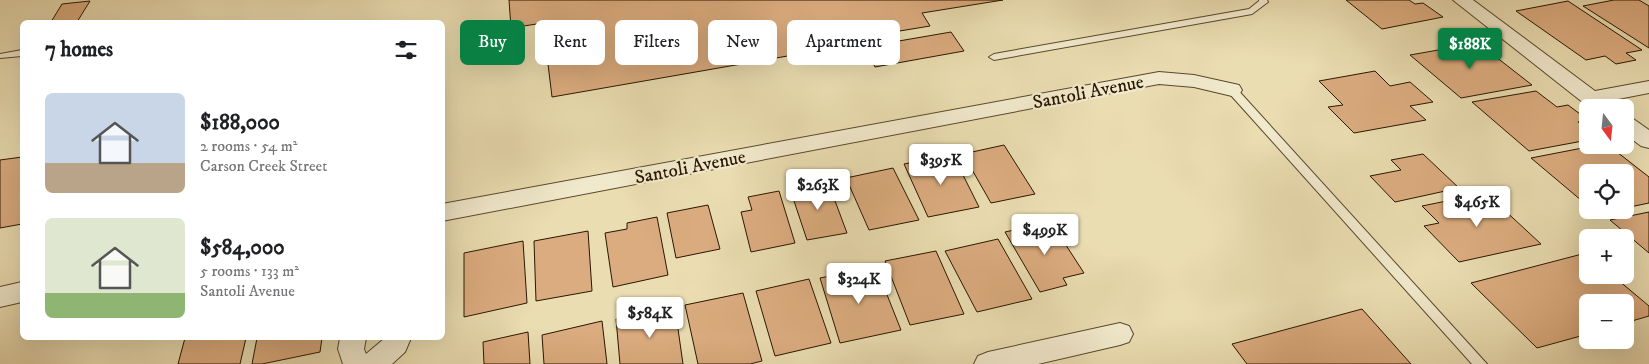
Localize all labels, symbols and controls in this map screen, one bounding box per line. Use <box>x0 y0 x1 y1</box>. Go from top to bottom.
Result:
chip: Buy <box>460 20 525 65</box>
chip: Rent <box>535 20 605 65</box>
chip: Filters <box>615 20 698 65</box>
chip: New <box>708 20 777 65</box>
chip: Apartment <box>787 20 900 65</box>
pin: $188K <box>1435 28 1505 70</box>
text: $188K <box>1449 34 1491 54</box>
icon: filters <box>392 36 420 64</box>
text: 7 homes <box>45 37 113 63</box>
street label: Santoli Avenue <box>1031 70 1146 115</box>
north arrow <box>1579 99 1634 154</box>
map controls <box>1579 99 1634 349</box>
text: $188,000 <box>200 110 280 136</box>
icon: home <box>85 113 145 173</box>
text: 2 rooms · 54 m² <box>200 136 297 156</box>
pin: $395K <box>906 144 976 186</box>
street label: Santoli Avenue <box>633 145 748 190</box>
text: $395K <box>920 150 962 170</box>
text: Carson Creek Street <box>200 156 327 176</box>
button: locate <box>1579 164 1634 219</box>
pin: $263K <box>783 168 853 211</box>
text: $263K <box>797 175 839 195</box>
pin: $465K <box>1442 186 1512 228</box>
text: $465K <box>1454 192 1500 212</box>
pin: $499K <box>1010 214 1080 256</box>
text: $499K <box>1022 220 1068 240</box>
button: + <box>1579 229 1634 284</box>
text: $584,000 <box>200 235 285 261</box>
icon: home <box>85 238 145 298</box>
text: 5 rooms · 133 m² <box>200 261 299 281</box>
pin: $324K <box>824 262 894 305</box>
text: $324K <box>837 269 881 289</box>
text: Santoli Avenue <box>200 281 295 301</box>
button: − <box>1579 294 1634 349</box>
pin: $584K <box>615 296 685 339</box>
text: $584K <box>627 303 673 323</box>

